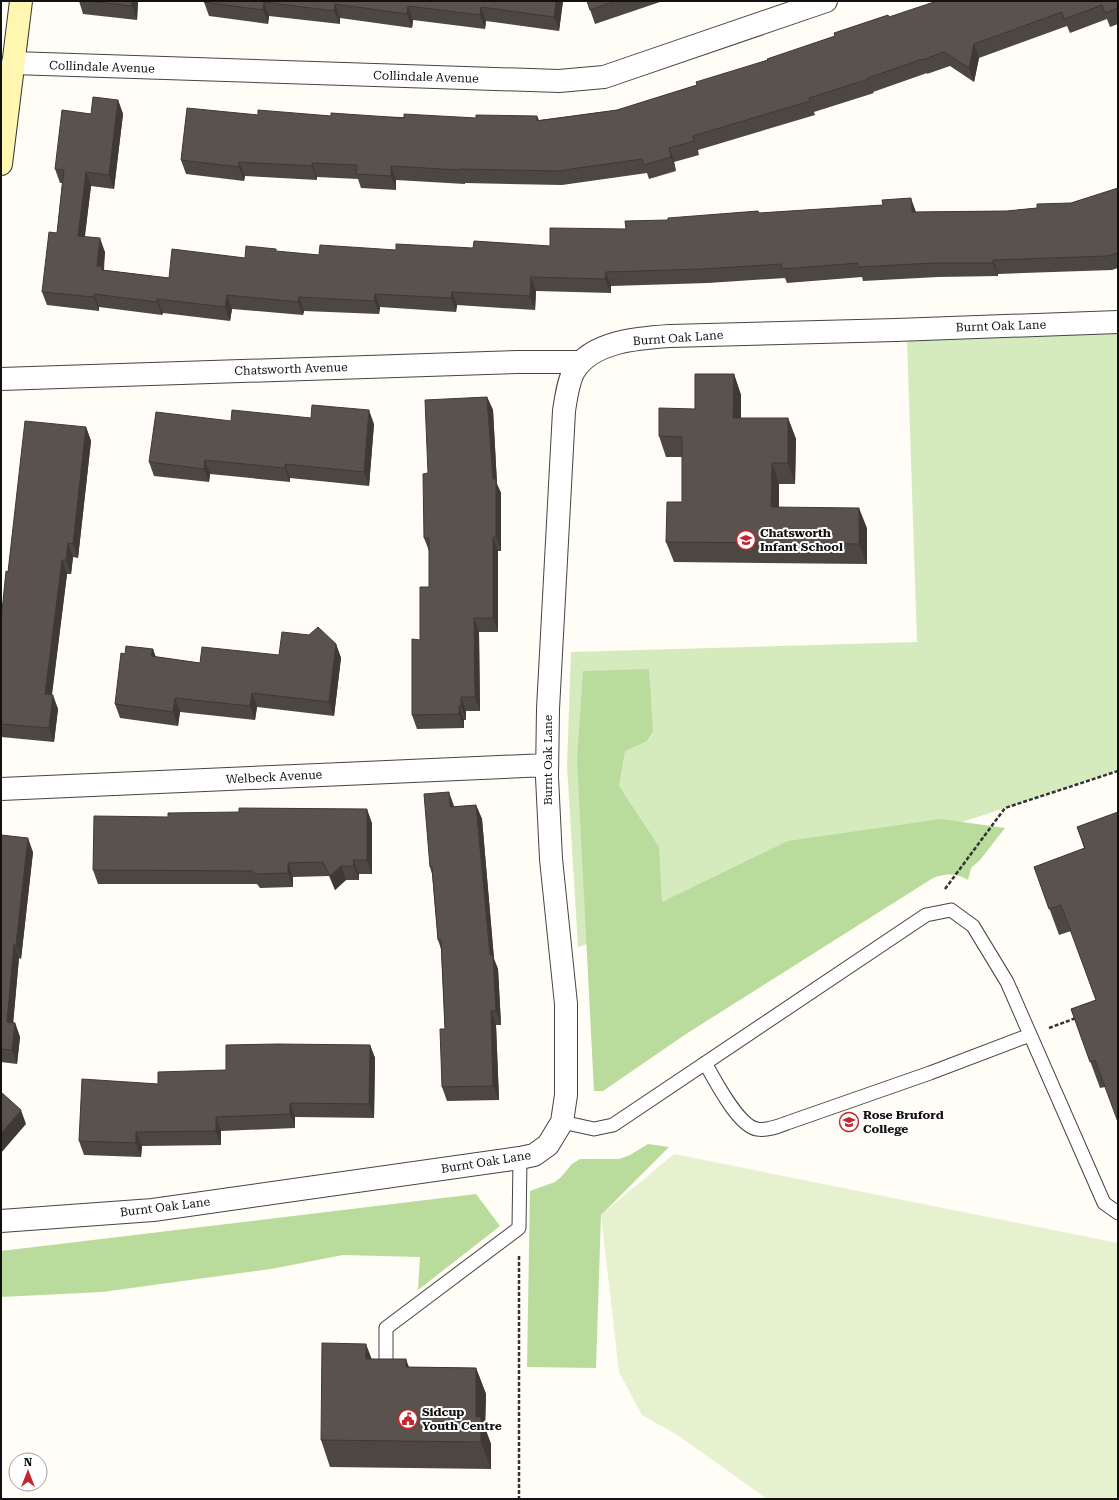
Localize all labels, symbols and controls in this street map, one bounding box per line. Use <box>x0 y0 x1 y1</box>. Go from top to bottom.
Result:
street label: Collindale Avenue <box>49 58 155 76</box>
street label: Collindale Avenue <box>373 68 479 86</box>
street label: Burnt Oak Lane <box>955 317 1047 335</box>
street label: Burnt Oak Lane <box>632 328 724 348</box>
street label: Chatsworth Avenue <box>234 360 348 378</box>
place label: Chatsworth Infant School <box>760 526 843 554</box>
school or university icon: Chatsworth Infant School <box>735 529 757 551</box>
street label: Burnt Oak Lane <box>541 714 555 805</box>
street label: Welbeck Avenue <box>225 767 323 787</box>
place label: Rose Bruford College <box>863 1108 944 1136</box>
school or university icon: Rose Bruford College <box>838 1111 860 1133</box>
street label: Burnt Oak Lane <box>440 1148 532 1176</box>
street label: Burnt Oak Lane <box>119 1194 211 1219</box>
place label: Sidcup Youth Centre <box>422 1405 502 1433</box>
public building icon: Sidcup Youth Centre <box>397 1408 419 1430</box>
north arrow <box>8 1452 48 1492</box>
text: N <box>24 1456 33 1469</box>

